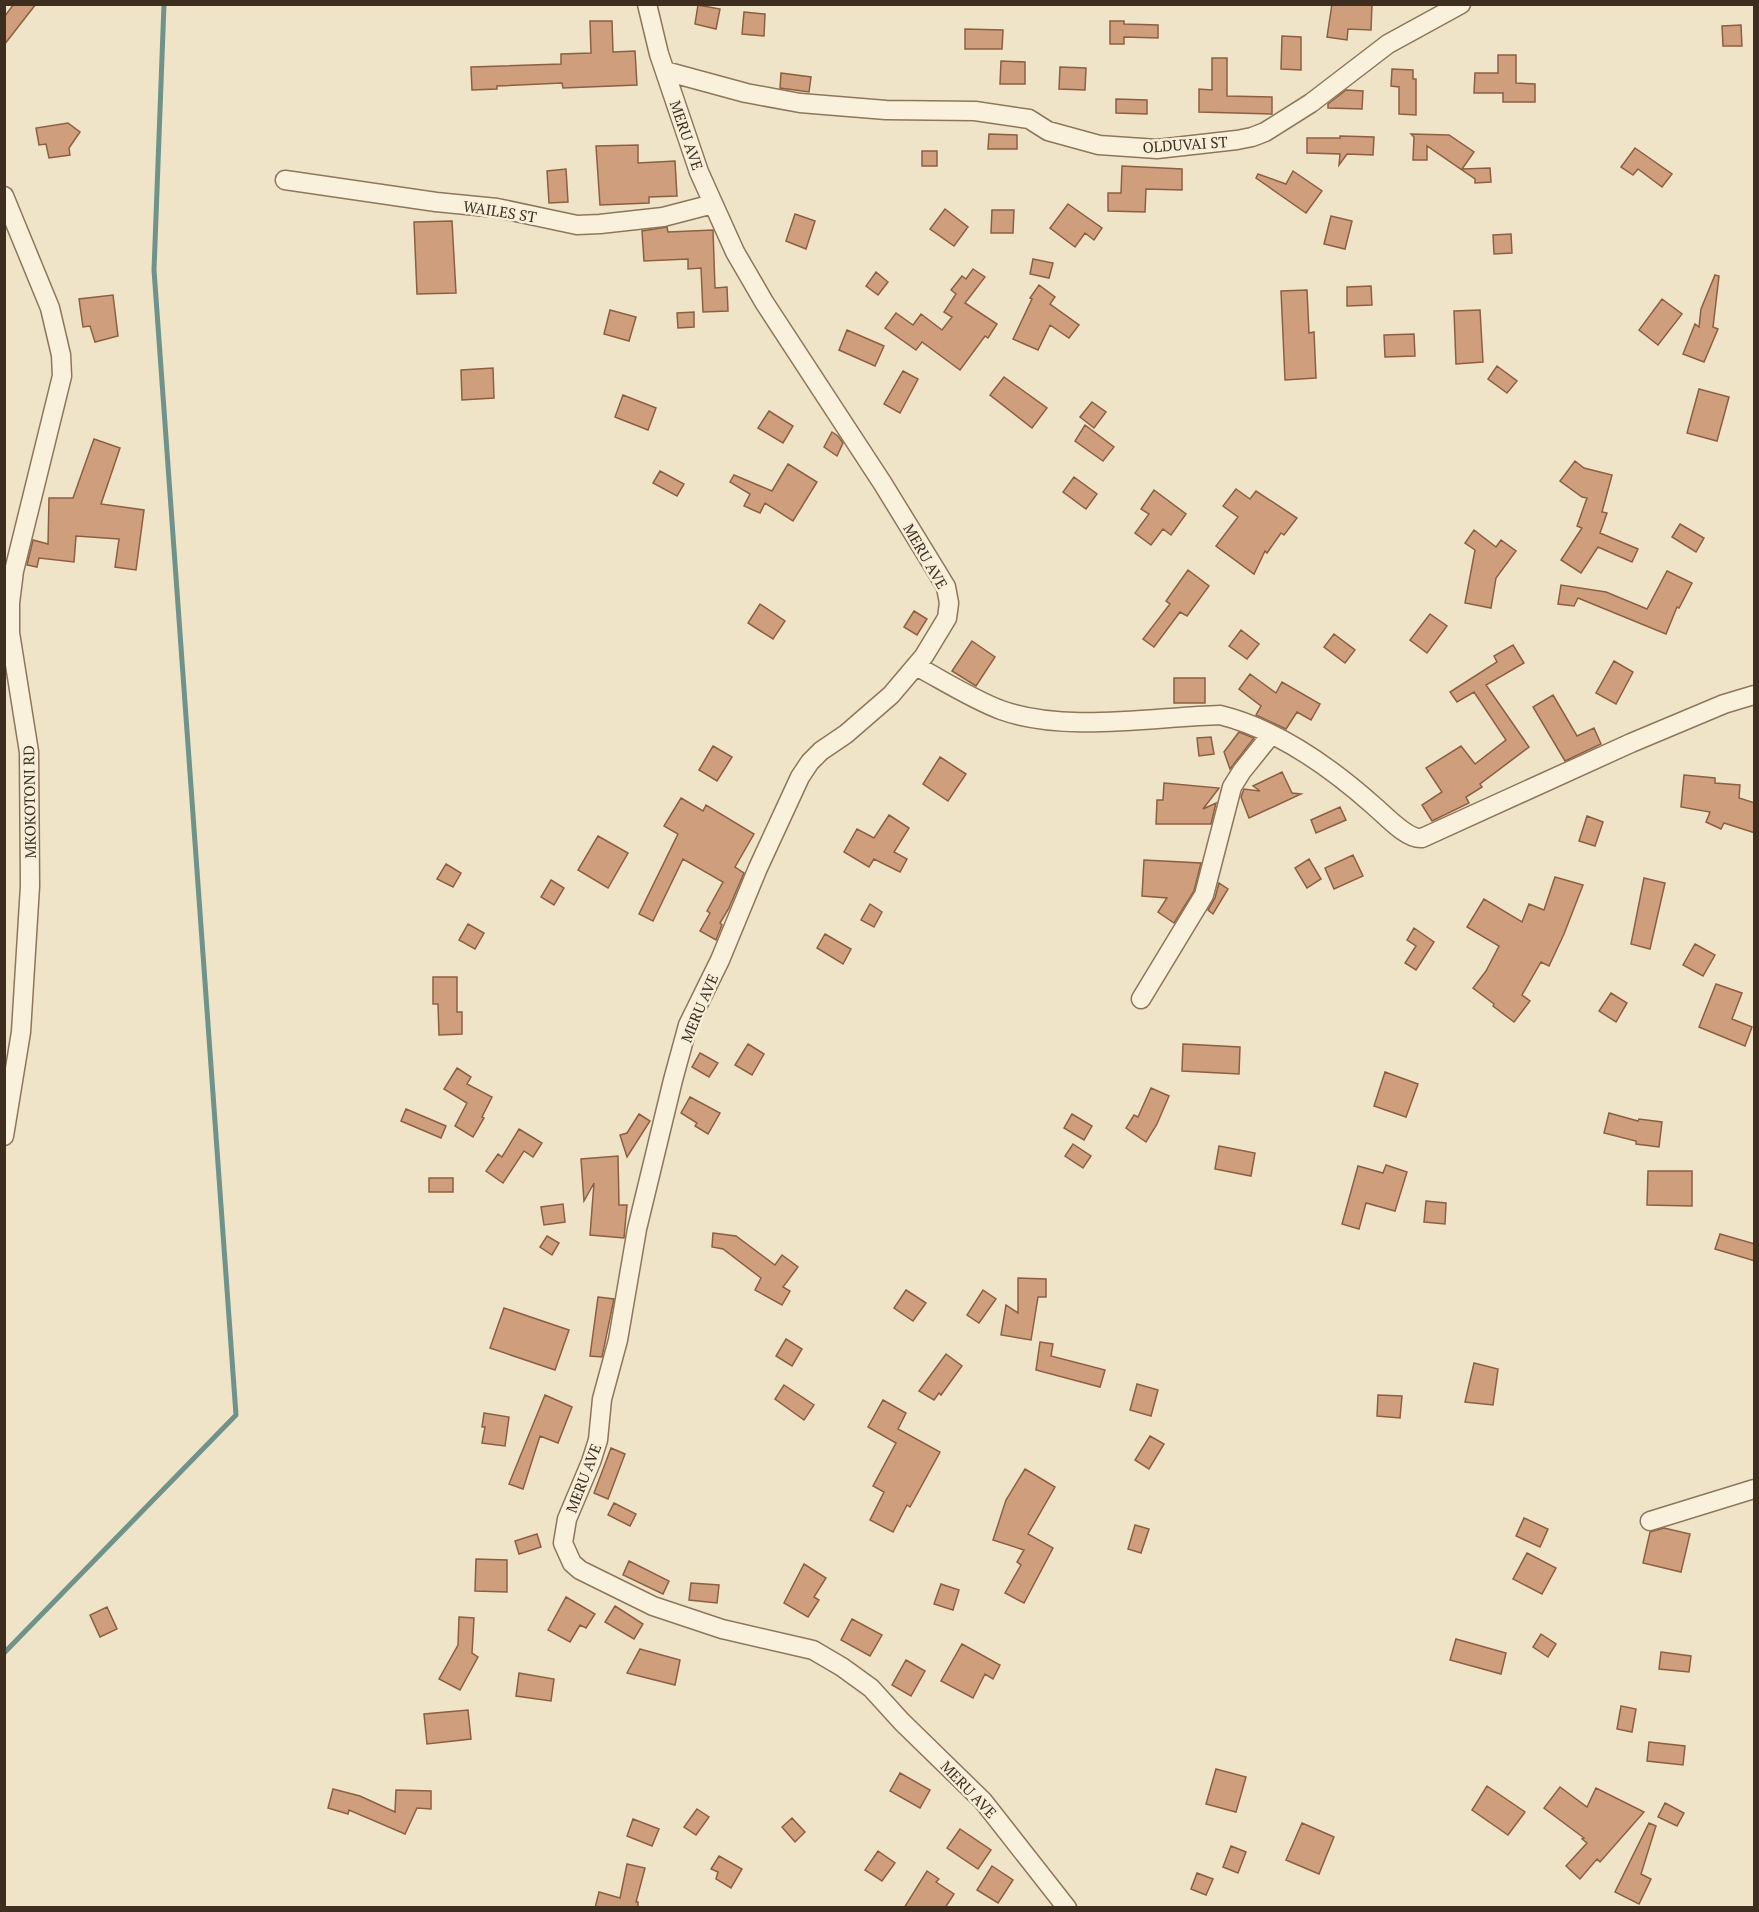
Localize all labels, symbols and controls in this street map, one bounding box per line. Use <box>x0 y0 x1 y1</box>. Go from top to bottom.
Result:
street label: MERU AVE <box>666 98 708 172</box>
street label: OLDUVAI ST <box>1142 131 1228 157</box>
street label: WAILES ST <box>462 195 538 227</box>
street label: MERU AVE <box>899 520 953 592</box>
street label: MKOKOTONI RD <box>18 745 40 859</box>
street label: MERU AVE <box>676 971 722 1045</box>
street label: MERU AVE <box>561 1441 605 1515</box>
street label: MERU AVE <box>937 1756 1001 1822</box>

